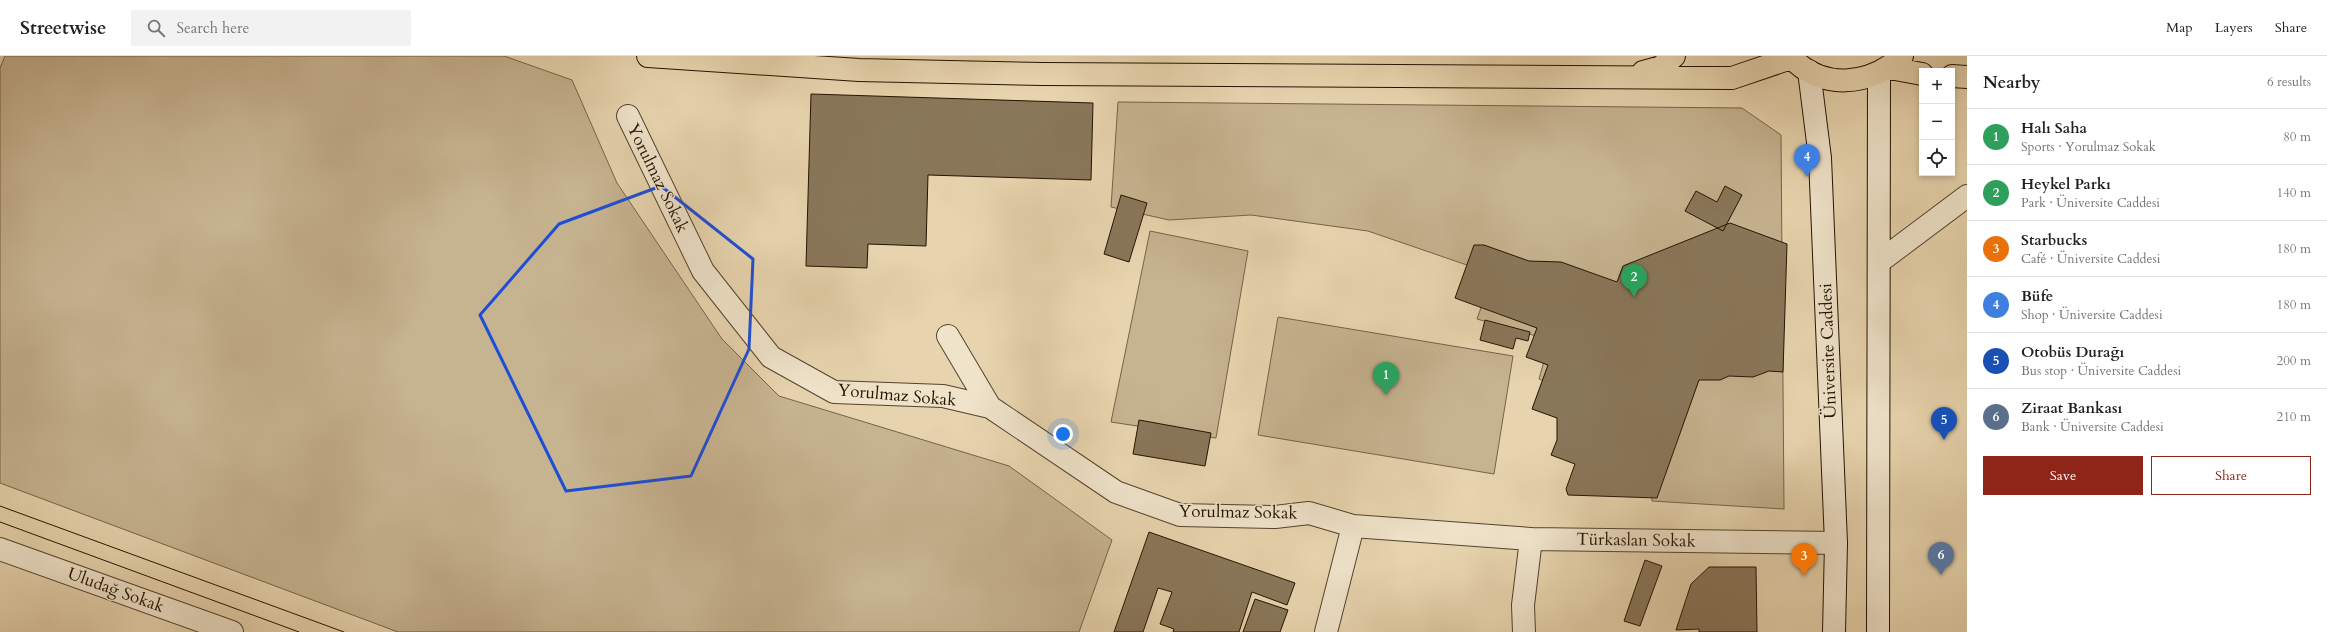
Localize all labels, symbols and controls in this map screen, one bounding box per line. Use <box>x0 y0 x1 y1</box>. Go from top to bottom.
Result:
search box <box>131 10 411 46</box>
text: Streetwise <box>20 15 107 41</box>
icon: search <box>145 17 167 39</box>
text: Search here <box>177 18 249 38</box>
text: Map <box>2166 18 2193 37</box>
text: Layers <box>2215 18 2253 37</box>
text: Share <box>2275 18 2307 37</box>
map controls <box>1919 68 1955 176</box>
button: + <box>1919 68 1955 104</box>
text: Nearby <box>1983 71 2040 94</box>
text: 6 results <box>2267 73 2311 91</box>
button: − <box>1919 104 1955 140</box>
text: Halı Saha <box>2021 118 2087 138</box>
street label: Yorulmaz Sokak <box>622 120 695 237</box>
text: 1 <box>1993 128 1999 146</box>
text: 80 m <box>2283 128 2311 146</box>
text: Sports · Yorulmaz Sokak <box>2021 138 2156 156</box>
button: locate <box>1919 140 1955 176</box>
pin: 4 <box>1794 144 1820 177</box>
text: Heykel Parkı <box>2021 174 2111 194</box>
text: 2 <box>1993 184 1999 202</box>
text: 140 m <box>2277 184 2311 202</box>
text: Park · Üniversite Caddesi <box>2021 194 2160 212</box>
text: Starbucks <box>2021 230 2087 250</box>
text: 3 <box>1993 240 1999 258</box>
text: 180 m <box>2277 240 2311 258</box>
text: Café · Üniversite Caddesi <box>2021 250 2160 268</box>
pin: 2 <box>1621 264 1647 297</box>
street label: Üniversite Caddesi <box>1814 283 1842 419</box>
text: Büfe <box>2021 286 2053 306</box>
text: 4 <box>1993 296 1999 314</box>
text: 180 m <box>2277 296 2311 314</box>
text: Shop · Üniversite Caddesi <box>2021 306 2163 324</box>
text: Otobüs Durağı <box>2021 342 2124 362</box>
text: 5 <box>1993 352 1999 370</box>
text: 200 m <box>2277 352 2311 370</box>
pin: 1 <box>1373 362 1399 395</box>
text: Bus stop · Üniversite Caddesi <box>2021 362 2181 380</box>
street label: Yorulmaz Sokak <box>837 378 958 412</box>
text: Ziraat Bankası <box>2021 398 2122 418</box>
pin: 5 <box>1931 407 1957 440</box>
text: 6 <box>1993 408 1999 426</box>
text: 210 m <box>2277 408 2311 426</box>
text: Bank · Üniversite Caddesi <box>2021 418 2164 436</box>
your location <box>1053 424 1073 444</box>
button: Save <box>1983 456 2143 495</box>
button: Share <box>2151 456 2311 495</box>
street label: Yorulmaz Sokak <box>1178 499 1299 525</box>
street label: Türkaslan Sokak <box>1576 527 1697 553</box>
pin: 6 <box>1928 542 1954 575</box>
pin: 3 <box>1791 543 1817 576</box>
street label: Uludağ Sokak <box>64 562 168 618</box>

